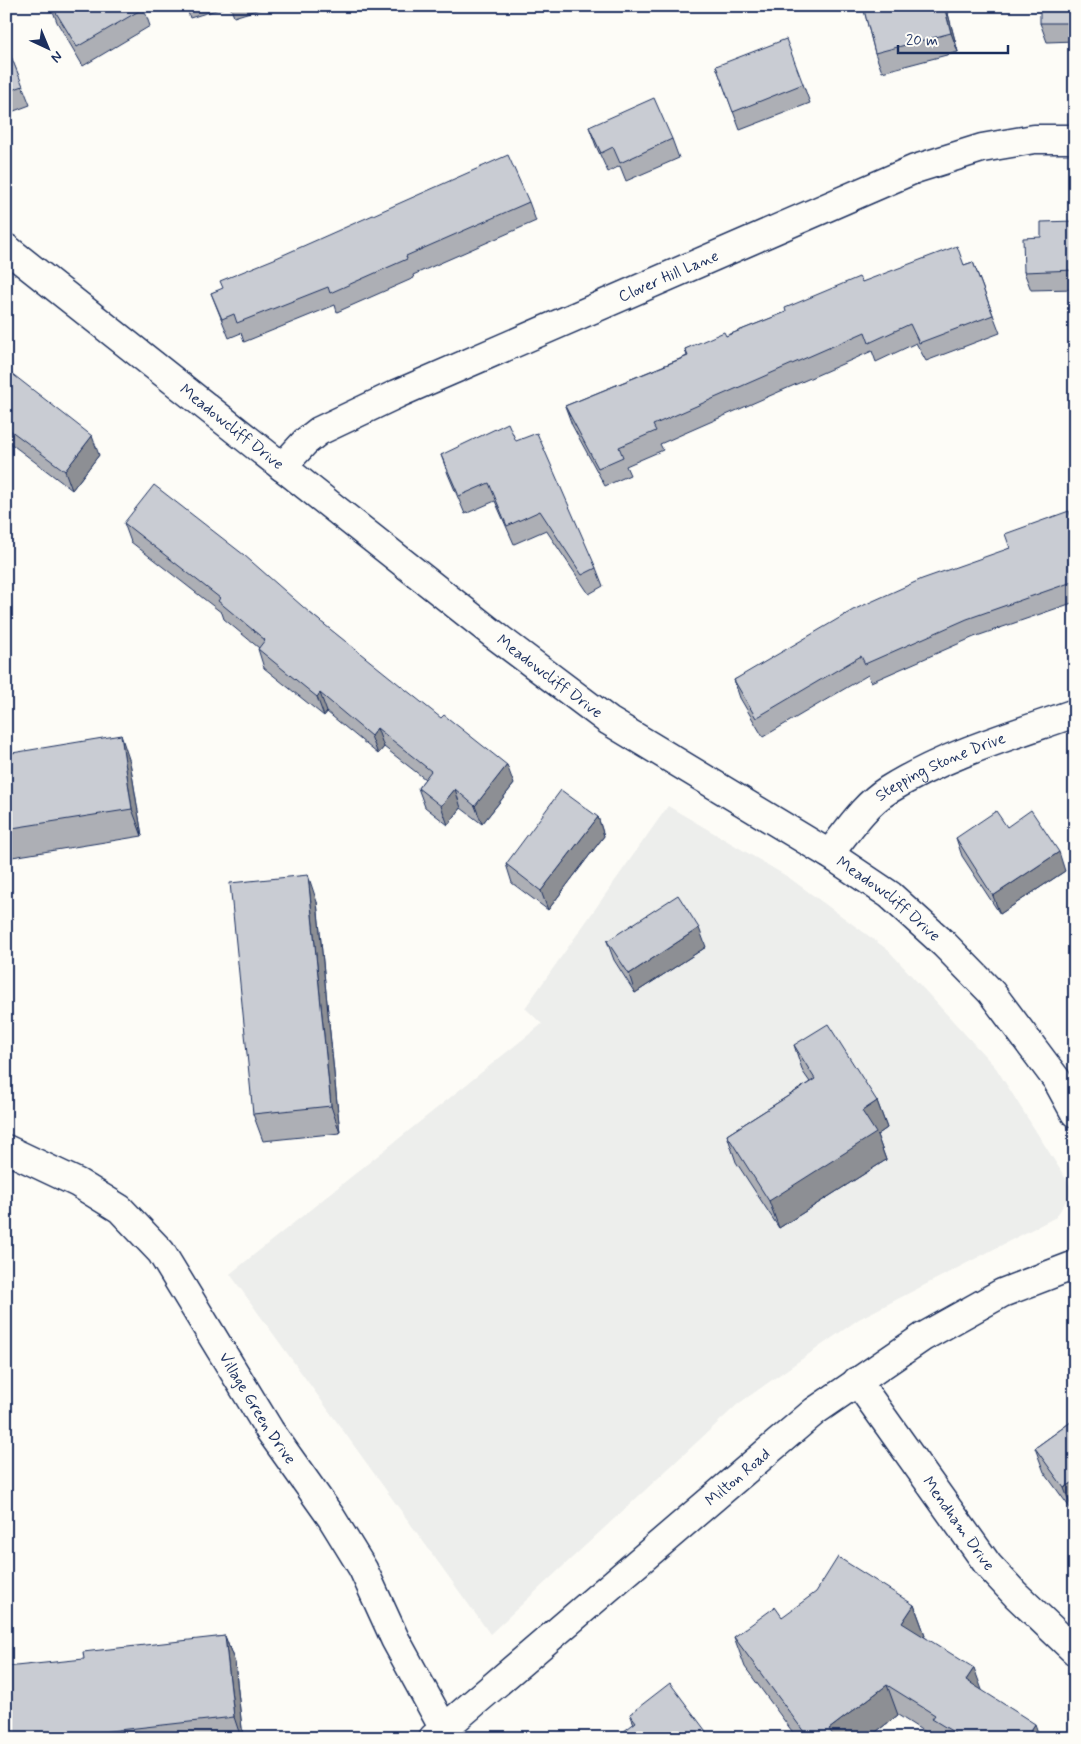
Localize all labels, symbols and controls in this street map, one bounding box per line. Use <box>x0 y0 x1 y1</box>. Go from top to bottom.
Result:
north arrow <box>22 22 72 72</box>
scale bar <box>898 22 1008 54</box>
text: 20 m <box>906 31 938 51</box>
text: N <box>47 47 66 66</box>
street label: Clover Hill Lane <box>615 245 722 307</box>
street label: Meadowcliff Drive <box>175 379 288 475</box>
street label: Meadowcliff Drive <box>492 630 607 723</box>
street label: Stepping Stone Drive <box>871 727 1008 806</box>
street label: Meadowcliff Drive <box>832 851 945 946</box>
street label: Village Green Drive <box>214 1348 301 1468</box>
street label: Milton Road <box>701 1443 775 1511</box>
street label: Mendham Drive <box>918 1472 999 1576</box>

